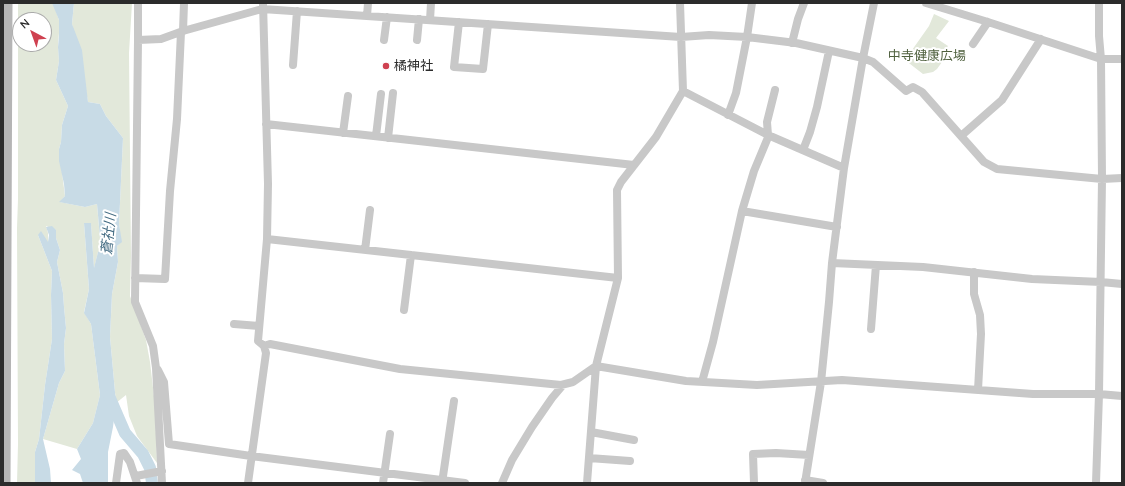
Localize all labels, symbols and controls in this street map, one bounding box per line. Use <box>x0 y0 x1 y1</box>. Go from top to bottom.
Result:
north arrow <box>12 12 52 52</box>
text: N <box>17 16 32 32</box>
park label: 中寺健康広場 <box>888 48 966 64</box>
place label: 橘神社 <box>394 58 433 74</box>
marker: 橘神社 <box>381 61 391 71</box>
water label: 蒼社川 <box>98 212 120 256</box>

